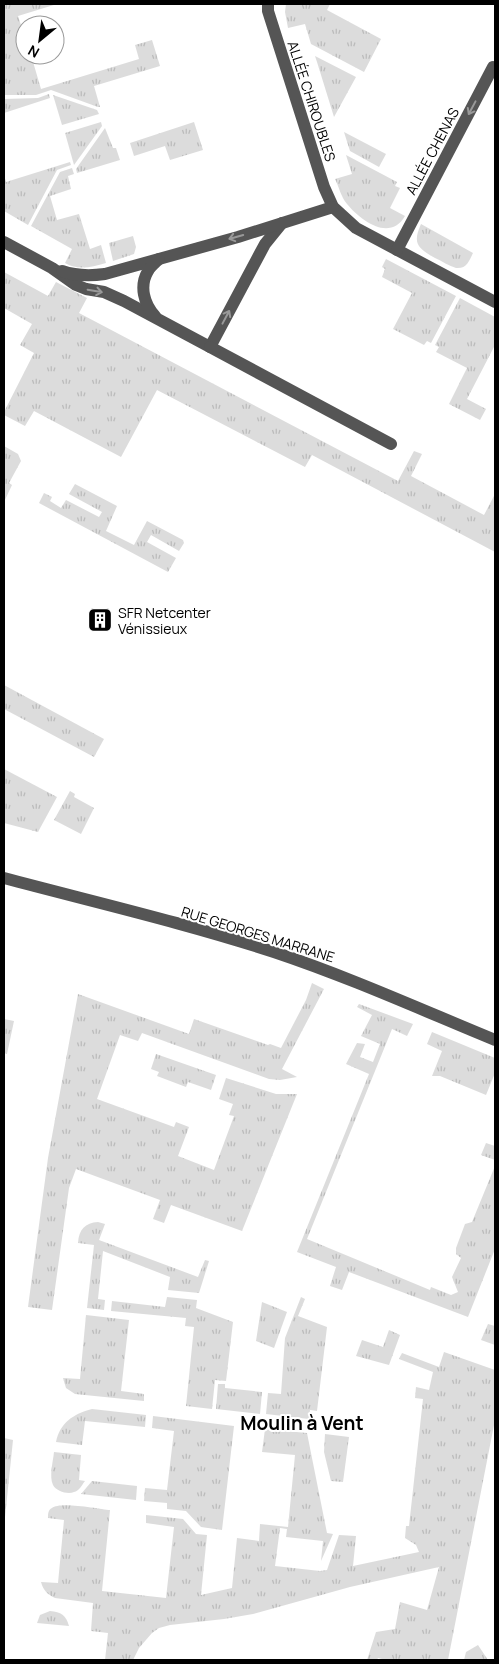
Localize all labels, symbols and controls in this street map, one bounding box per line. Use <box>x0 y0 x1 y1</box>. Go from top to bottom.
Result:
north arrow <box>15 15 65 65</box>
street label: ALLÉE CHIROUBLES <box>284 38 341 164</box>
text: N <box>24 41 42 63</box>
one-way arrow <box>467 100 476 115</box>
street label: ALLÉE CHENAS <box>401 104 463 198</box>
one-way arrow <box>228 233 244 243</box>
one-way arrow <box>86 286 102 296</box>
one-way arrow <box>222 310 231 325</box>
place label: SFR Netcenter Vénissieux <box>118 603 211 638</box>
building icon: SFR Netcenter Vénissieux <box>87 607 113 633</box>
street label: RUE GEORGES MARRANE <box>179 902 337 966</box>
district label: Moulin à Vent <box>240 1410 364 1436</box>

